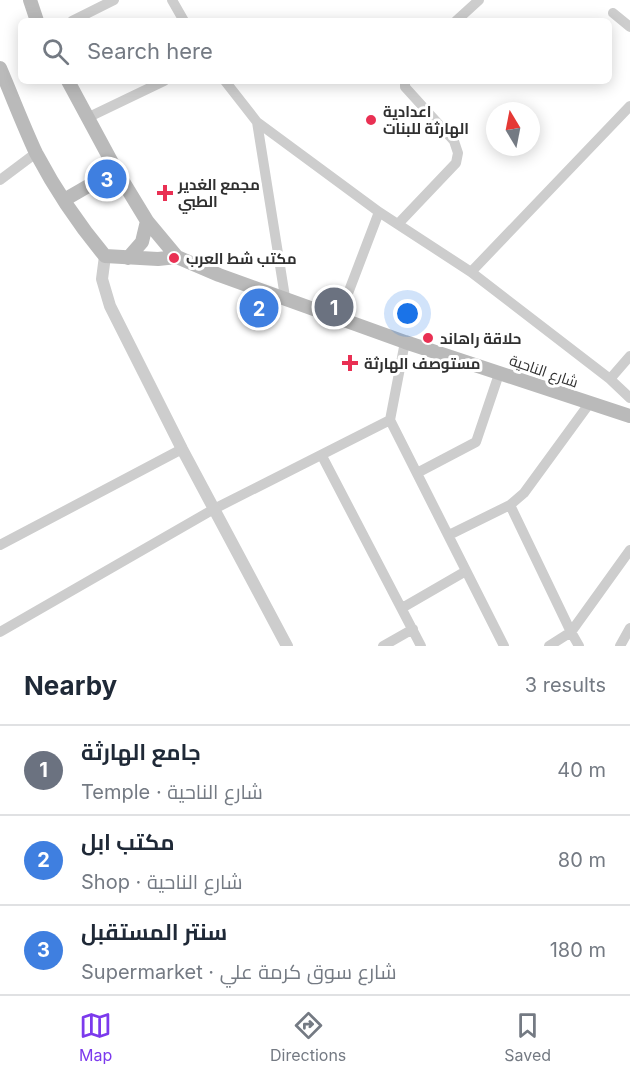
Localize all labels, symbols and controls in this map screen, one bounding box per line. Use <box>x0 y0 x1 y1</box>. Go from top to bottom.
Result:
search box <box>18 18 612 84</box>
icon: search <box>39 35 72 68</box>
text: Search here <box>87 38 213 64</box>
place label: اعدادية الهارثة للبنات <box>383 102 469 138</box>
north arrow <box>486 102 540 156</box>
marker: اعدادية الهارثة للبنات <box>364 113 378 127</box>
pin: 3 <box>88 156 126 201</box>
place label: مجمع الغدير الطبي <box>177 175 260 214</box>
marker: مجمع الغدير الطبي <box>156 184 174 202</box>
place label: مكتب شط العرب <box>186 249 297 268</box>
marker: مكتب شط العرب <box>167 251 181 265</box>
pin: 1 <box>314 284 354 330</box>
pin: 2 <box>240 286 278 330</box>
your location <box>393 299 422 328</box>
place label: حلاقة راهاند <box>440 329 521 348</box>
marker: حلاقة راهاند <box>421 331 435 345</box>
street label: شارع الناحية <box>506 350 581 394</box>
marker: مستوصف الهارثة <box>341 354 359 372</box>
place label: مستوصف الهارثة <box>364 354 480 373</box>
text: Nearby <box>24 670 117 701</box>
text: 3 results <box>525 673 606 697</box>
text: جامع الهارثة <box>81 739 201 765</box>
text: 1 <box>39 758 48 782</box>
text: 40 m <box>557 758 606 782</box>
text: Temple · شارع الناحية <box>81 780 263 804</box>
text: مكتب ابل <box>81 829 175 855</box>
text: 2 <box>37 848 50 872</box>
text: 80 m <box>558 848 606 872</box>
text: Shop · شارع الناحية <box>81 870 243 894</box>
text: سنتر المستقبل <box>81 919 227 945</box>
text: 3 <box>37 938 50 962</box>
text: 180 m <box>550 938 606 962</box>
text: Supermarket · شارع سوق كرمة علي <box>81 960 397 984</box>
tab: Map <box>79 1009 112 1065</box>
tab: Directions <box>270 1009 346 1065</box>
tab: Saved <box>504 1009 551 1065</box>

